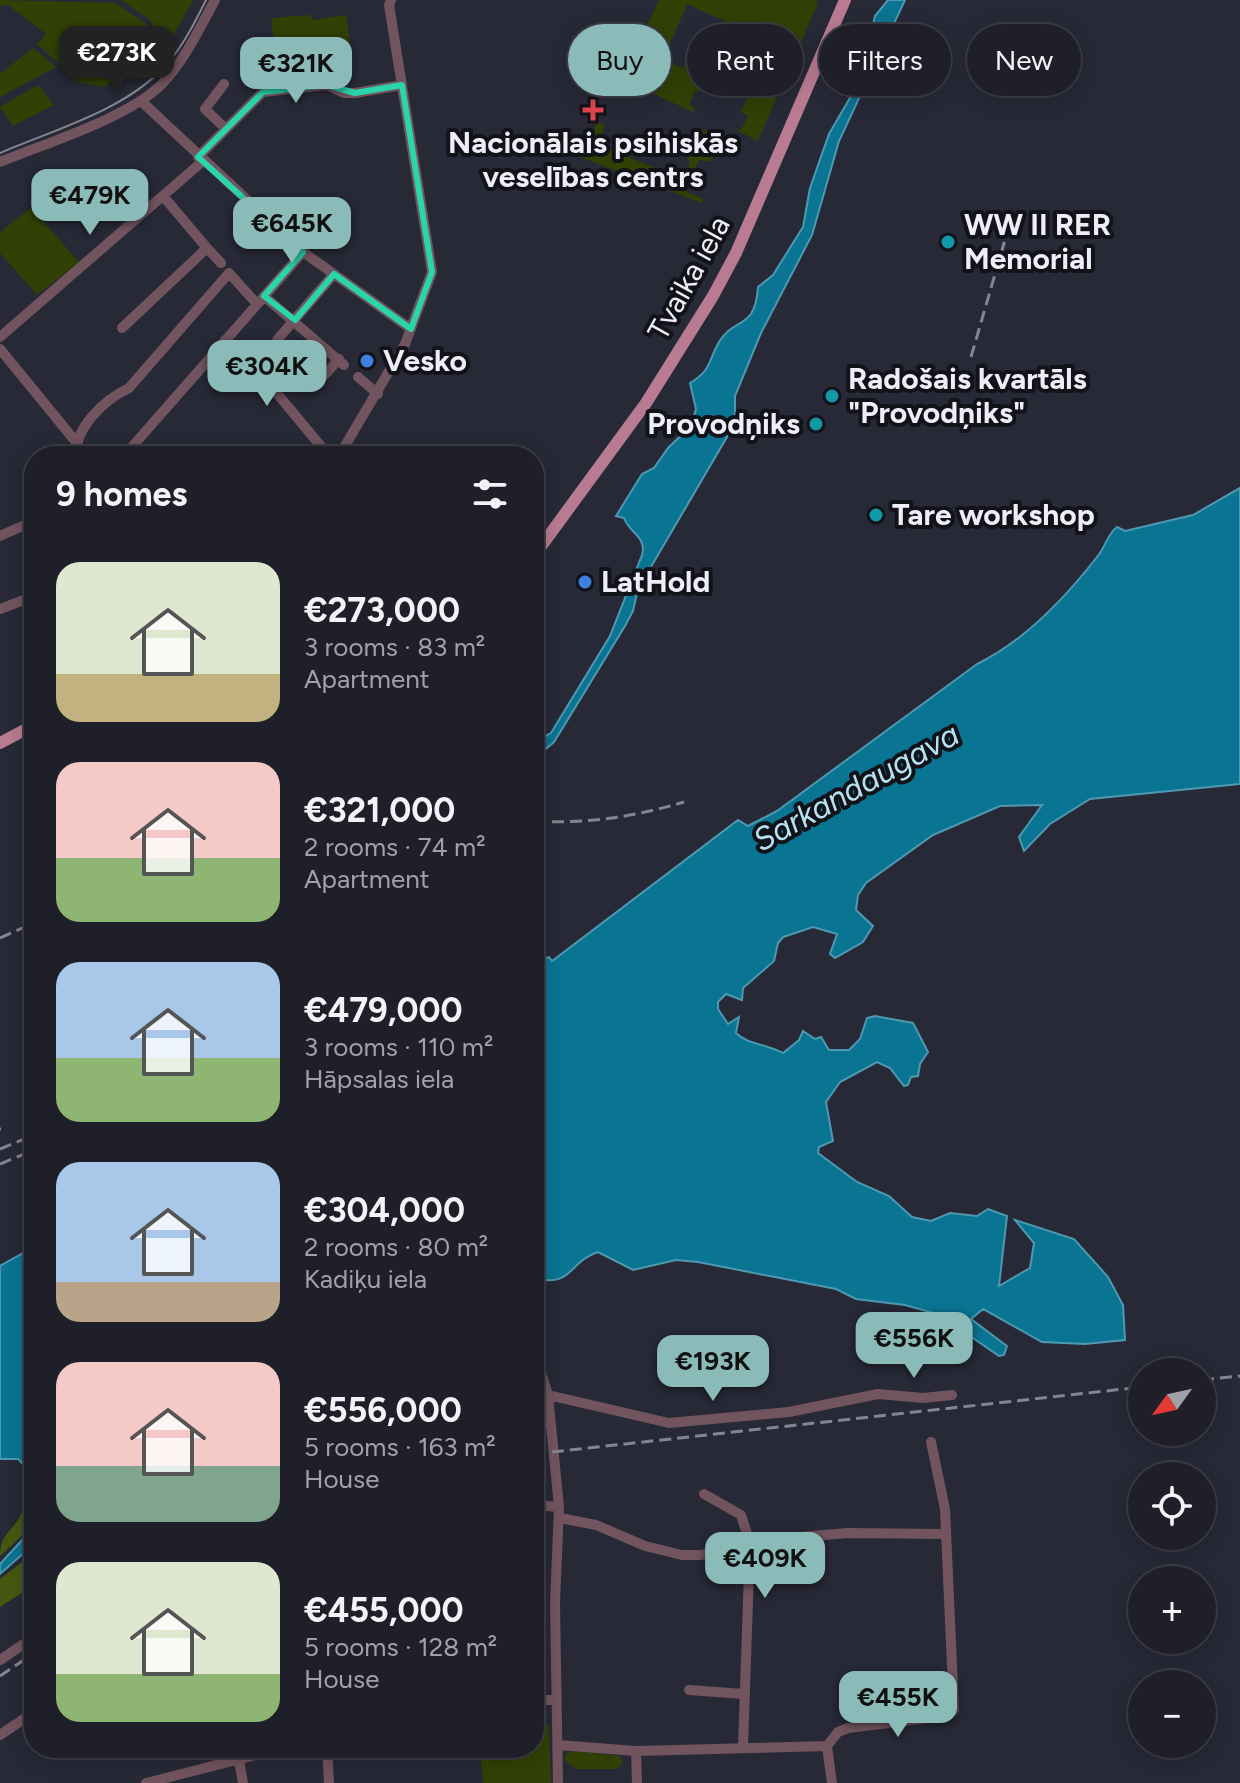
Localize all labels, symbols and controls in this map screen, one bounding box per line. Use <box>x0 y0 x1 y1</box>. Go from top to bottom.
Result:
chip: Buy <box>568 24 671 96</box>
chip: Rent <box>687 24 803 96</box>
chip: Filters <box>819 24 951 96</box>
chip: New <box>967 24 1081 96</box>
pin: €273K <box>61 26 173 94</box>
text: €273K <box>77 36 157 68</box>
pin: €321K <box>240 37 352 105</box>
text: €321K <box>258 47 334 79</box>
marker: Nacionālais psihiskās veselības centrs <box>582 99 604 121</box>
place label: Nacionālais psihiskās veselības centrs <box>448 124 738 195</box>
pin: €479K <box>34 169 146 237</box>
text: €479K <box>49 179 131 211</box>
pin: €645K <box>236 197 348 265</box>
place label: WW II RER Memorial <box>964 206 1111 277</box>
text: €645K <box>251 207 333 239</box>
street label: Tvaika iela <box>639 209 738 346</box>
marker: WW II RER Memorial <box>939 233 957 251</box>
pin: €304K <box>211 340 323 408</box>
place label: Vesko <box>383 342 467 379</box>
text: €304K <box>225 350 309 382</box>
marker: Vesko <box>358 352 376 370</box>
place label: Radošais kvartāls "Provodņiks" <box>848 360 1087 431</box>
marker: Radošais kvartāls "Provodņiks" <box>823 387 841 405</box>
place label: Provodņiks <box>647 405 800 442</box>
marker: Provodņiks <box>807 415 825 433</box>
icon: filters <box>468 472 512 516</box>
text: 9 homes <box>56 474 187 515</box>
place label: Tare workshop <box>892 496 1095 533</box>
marker: Tare workshop <box>867 506 885 524</box>
place label: LatHold <box>601 563 710 600</box>
marker: LatHold <box>576 573 594 591</box>
text: €273,000 <box>304 590 460 631</box>
icon: home <box>120 594 216 690</box>
text: 3 rooms · 83 m² <box>304 631 485 663</box>
text: Apartment <box>304 663 430 695</box>
water label: Sarkandaugava <box>747 715 965 859</box>
text: €321,000 <box>304 790 455 831</box>
icon: home <box>120 794 216 890</box>
text: 2 rooms · 74 m² <box>304 831 486 863</box>
text: Apartment <box>304 863 430 895</box>
text: €479,000 <box>304 990 463 1031</box>
icon: home <box>120 994 216 1090</box>
text: 3 rooms · 110 m² <box>304 1031 493 1063</box>
text: Hāpsalas iela <box>304 1063 454 1095</box>
text: €304,000 <box>304 1190 465 1231</box>
icon: home <box>120 1194 216 1290</box>
text: 2 rooms · 80 m² <box>304 1231 488 1263</box>
text: Kadiķu iela <box>304 1263 427 1295</box>
pin: €556K <box>858 1312 970 1380</box>
text: €556K <box>874 1322 954 1354</box>
pin: €193K <box>657 1335 769 1403</box>
text: €193K <box>675 1345 751 1377</box>
north arrow <box>1128 1358 1216 1446</box>
map controls <box>1128 1358 1216 1758</box>
text: €556,000 <box>304 1390 462 1431</box>
icon: home <box>120 1394 216 1490</box>
text: 5 rooms · 163 m² <box>304 1431 496 1463</box>
button: locate <box>1128 1462 1216 1550</box>
text: House <box>304 1463 379 1495</box>
pin: €409K <box>709 1532 821 1600</box>
text: €409K <box>723 1542 807 1574</box>
button: + <box>1128 1566 1216 1654</box>
text: €455,000 <box>304 1590 464 1631</box>
icon: home <box>120 1594 216 1690</box>
text: 5 rooms · 128 m² <box>304 1631 497 1663</box>
text: House <box>304 1663 379 1695</box>
button: − <box>1128 1670 1216 1758</box>
pin: €455K <box>842 1671 954 1739</box>
text: €455K <box>857 1681 939 1713</box>

